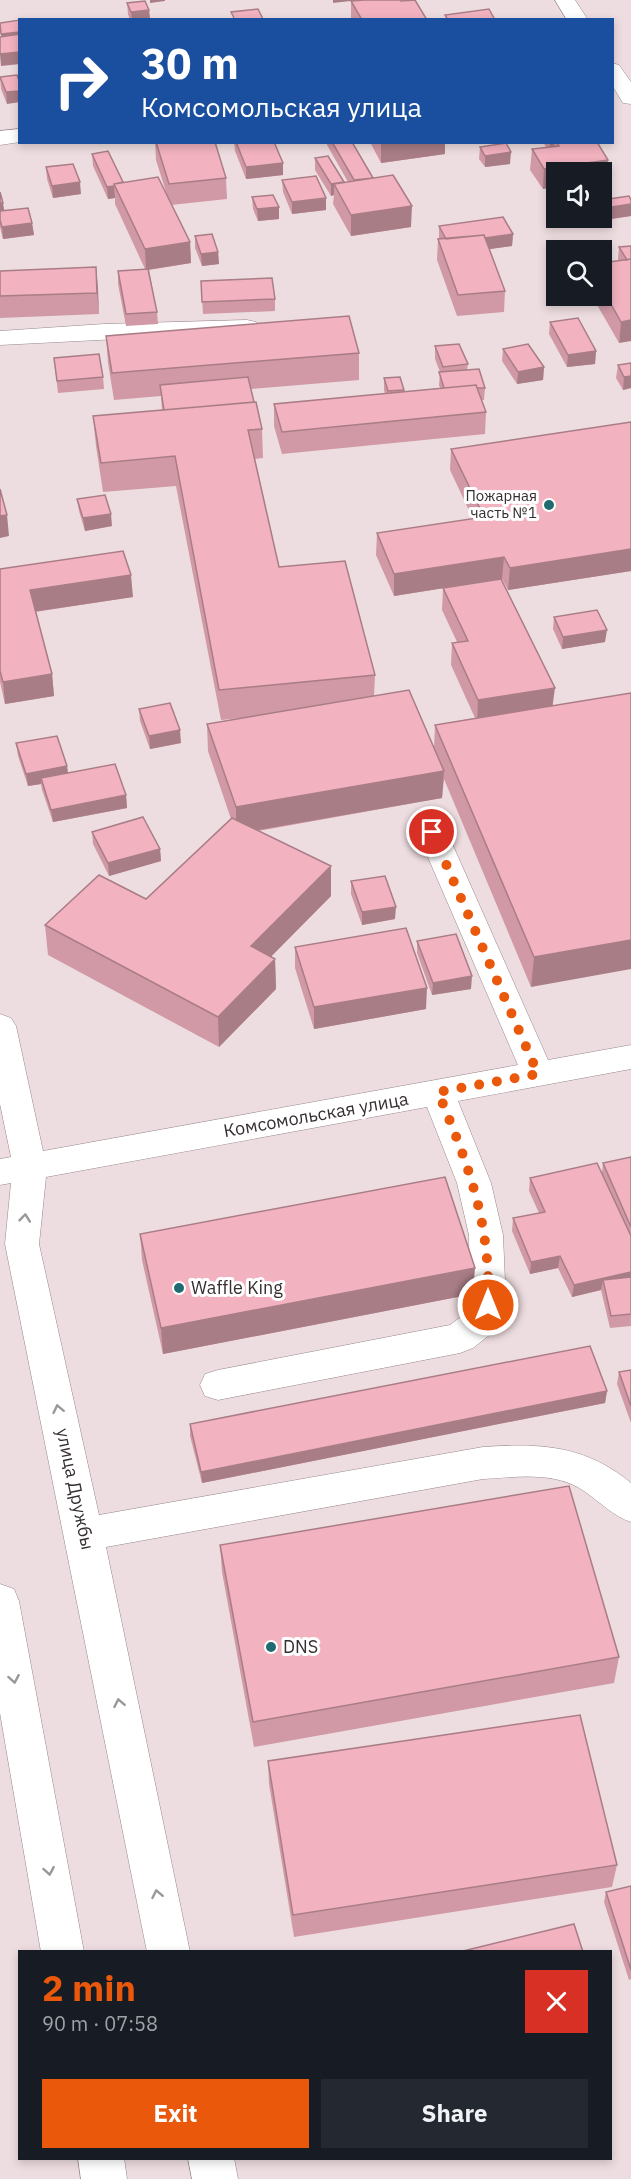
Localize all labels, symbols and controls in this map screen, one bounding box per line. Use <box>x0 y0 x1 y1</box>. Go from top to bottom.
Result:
text: 30 m <box>141 36 239 91</box>
icon: right <box>42 42 120 120</box>
text: Комсомольская улица <box>141 89 422 124</box>
map controls <box>546 162 612 306</box>
button: sound <box>546 162 612 228</box>
button: search <box>546 240 612 306</box>
place label: Пожарная часть №1 <box>465 486 537 522</box>
marker: Пожарная часть №1 <box>542 498 556 512</box>
pin <box>406 806 457 857</box>
icon: arrive <box>415 815 448 848</box>
street label: Комсомольская улица <box>222 1087 411 1142</box>
one-way arrow <box>18 1214 31 1223</box>
position arrow <box>456 1273 520 1337</box>
place label: Waffle King <box>191 1276 283 1299</box>
marker: Waffle King <box>172 1281 186 1295</box>
one-way arrow <box>52 1405 65 1415</box>
street label: улица Дружбы <box>51 1426 100 1552</box>
place label: DNS <box>283 1635 318 1658</box>
marker: DNS <box>264 1640 278 1654</box>
one-way arrow <box>7 1674 20 1684</box>
one-way arrow <box>113 1698 126 1708</box>
one-way arrow <box>42 1866 55 1876</box>
one-way arrow <box>152 1889 165 1899</box>
text: 2 min <box>42 1964 136 2011</box>
button: close <box>525 1970 588 2033</box>
text: 90 m · 07:58 <box>42 2010 158 2037</box>
button: Exit <box>42 2079 309 2148</box>
button: Share <box>321 2079 588 2148</box>

